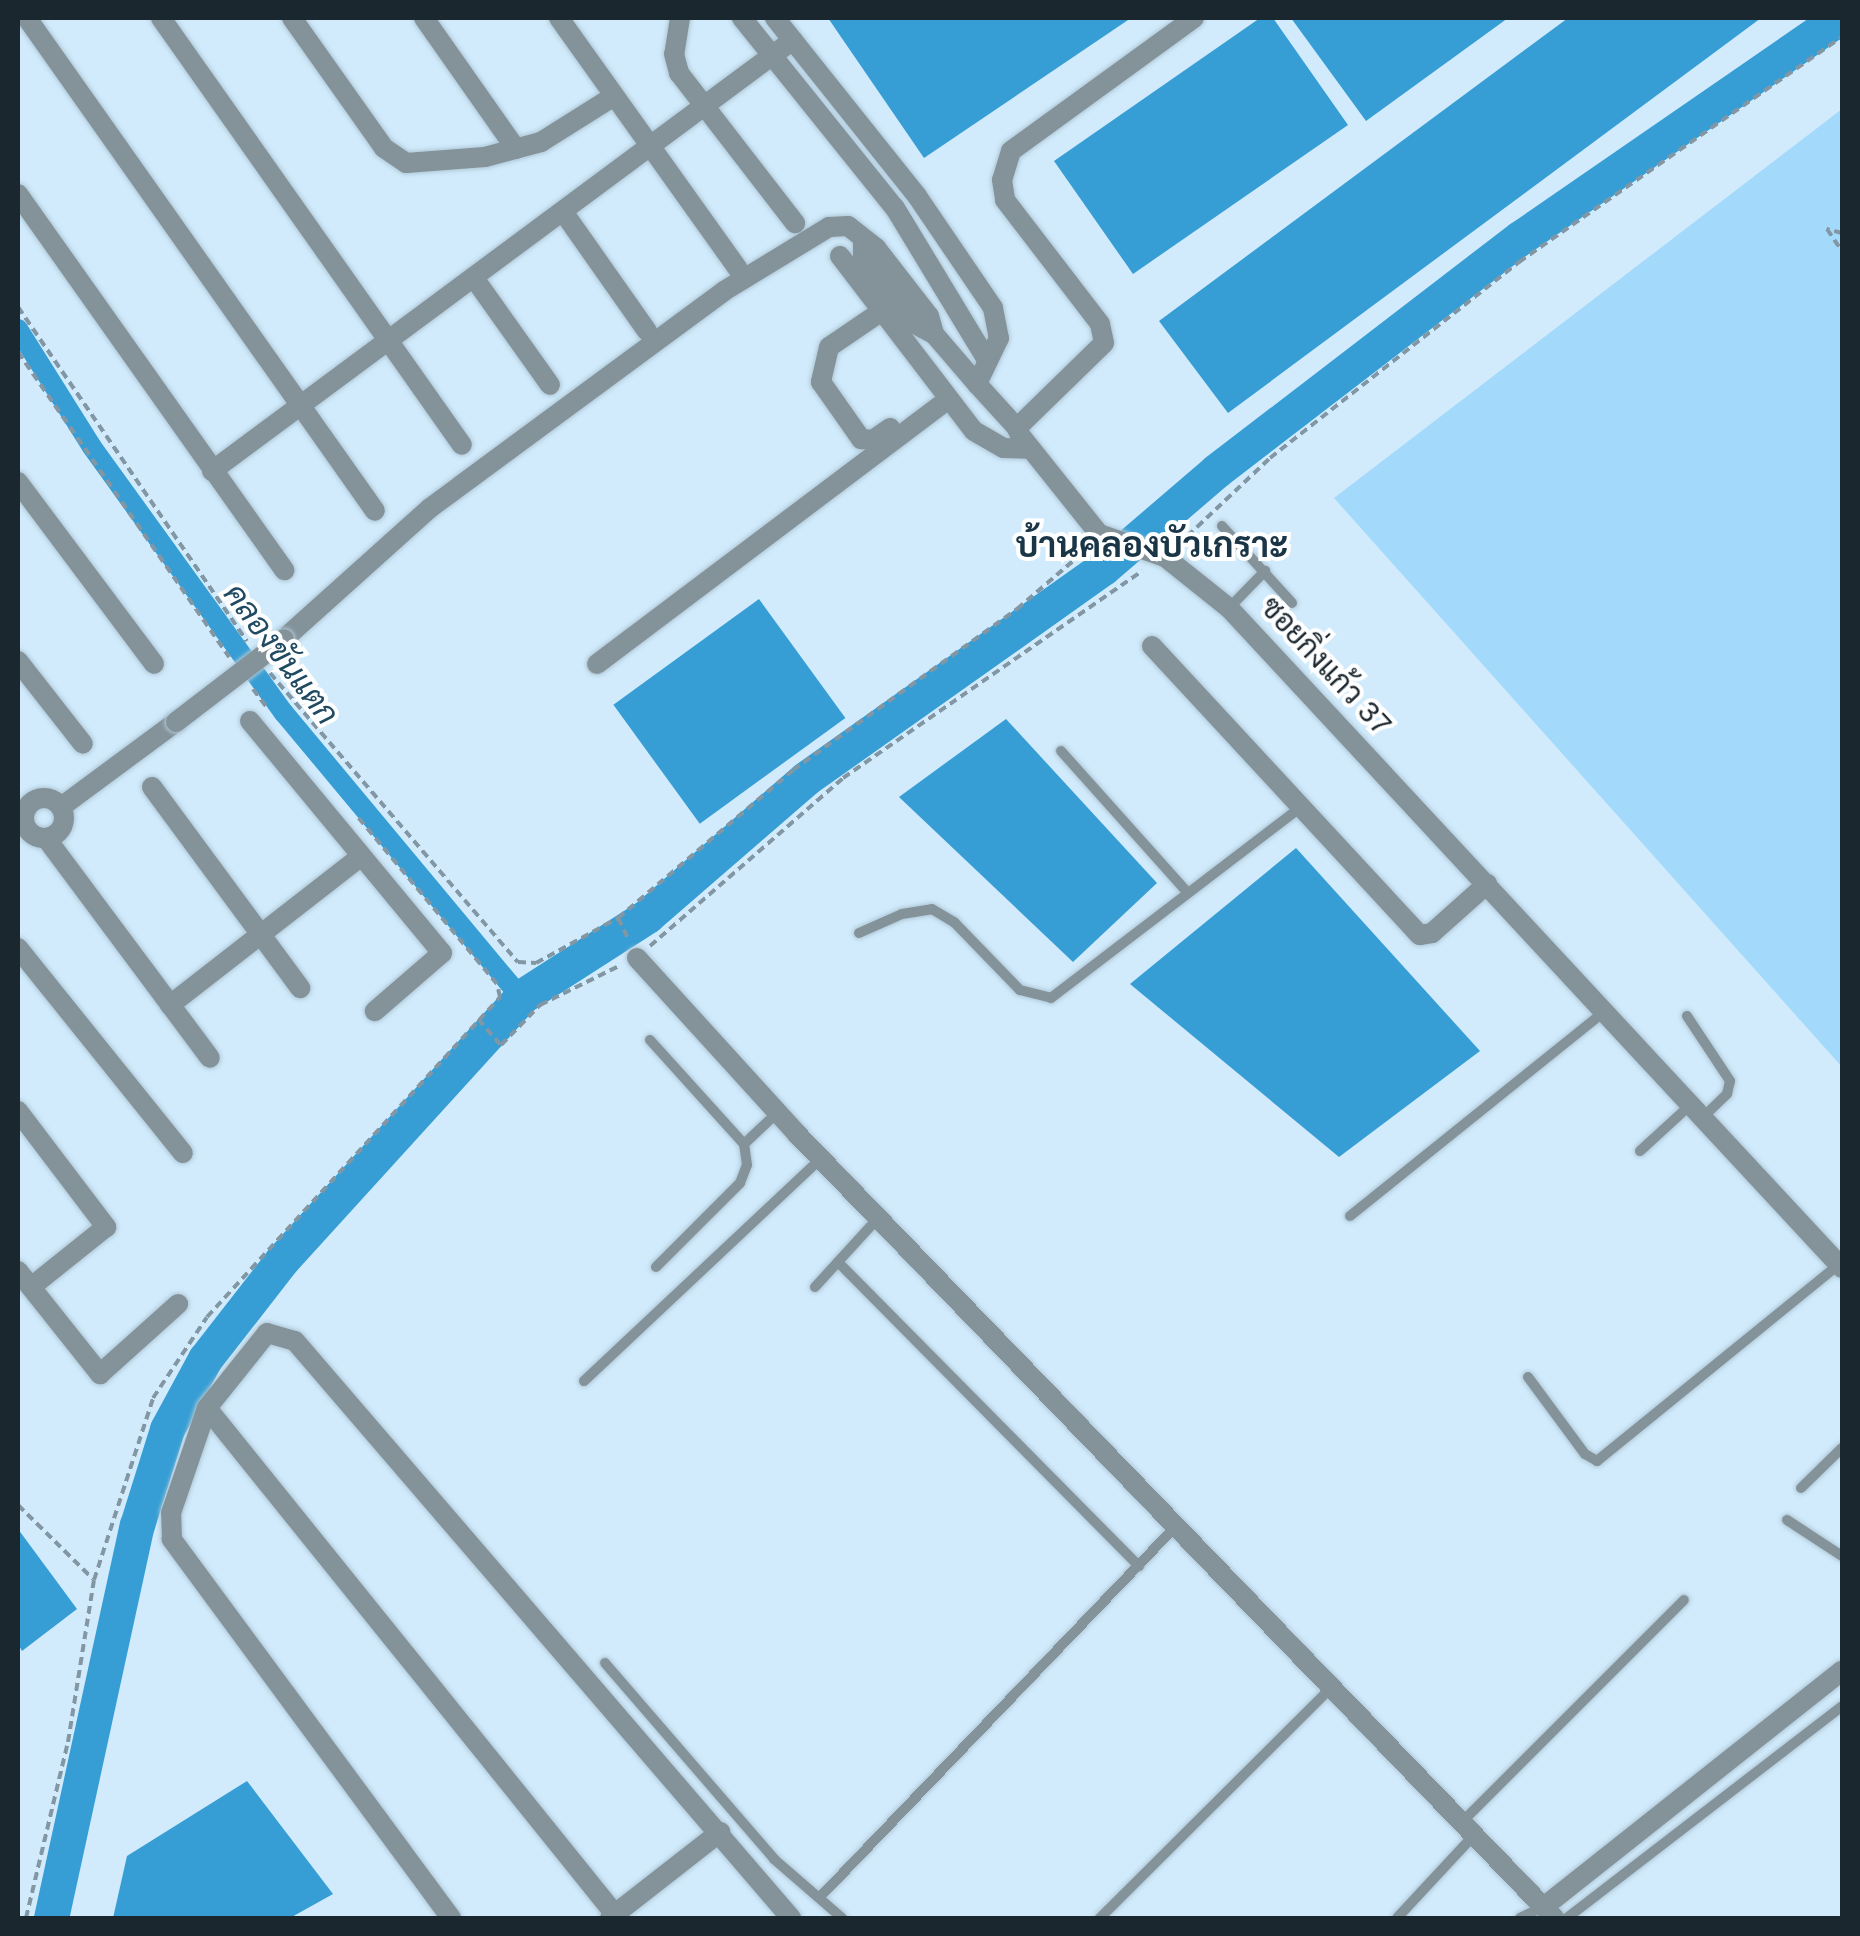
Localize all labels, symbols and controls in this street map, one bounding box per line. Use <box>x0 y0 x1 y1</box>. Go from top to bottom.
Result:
district label: บ้านคลองบัวเกราะ <box>1016 524 1288 566</box>
water label: คลองขันแตก <box>215 576 347 732</box>
street label: ซอยกิ่งแก้ว 37 <box>1253 589 1399 743</box>

